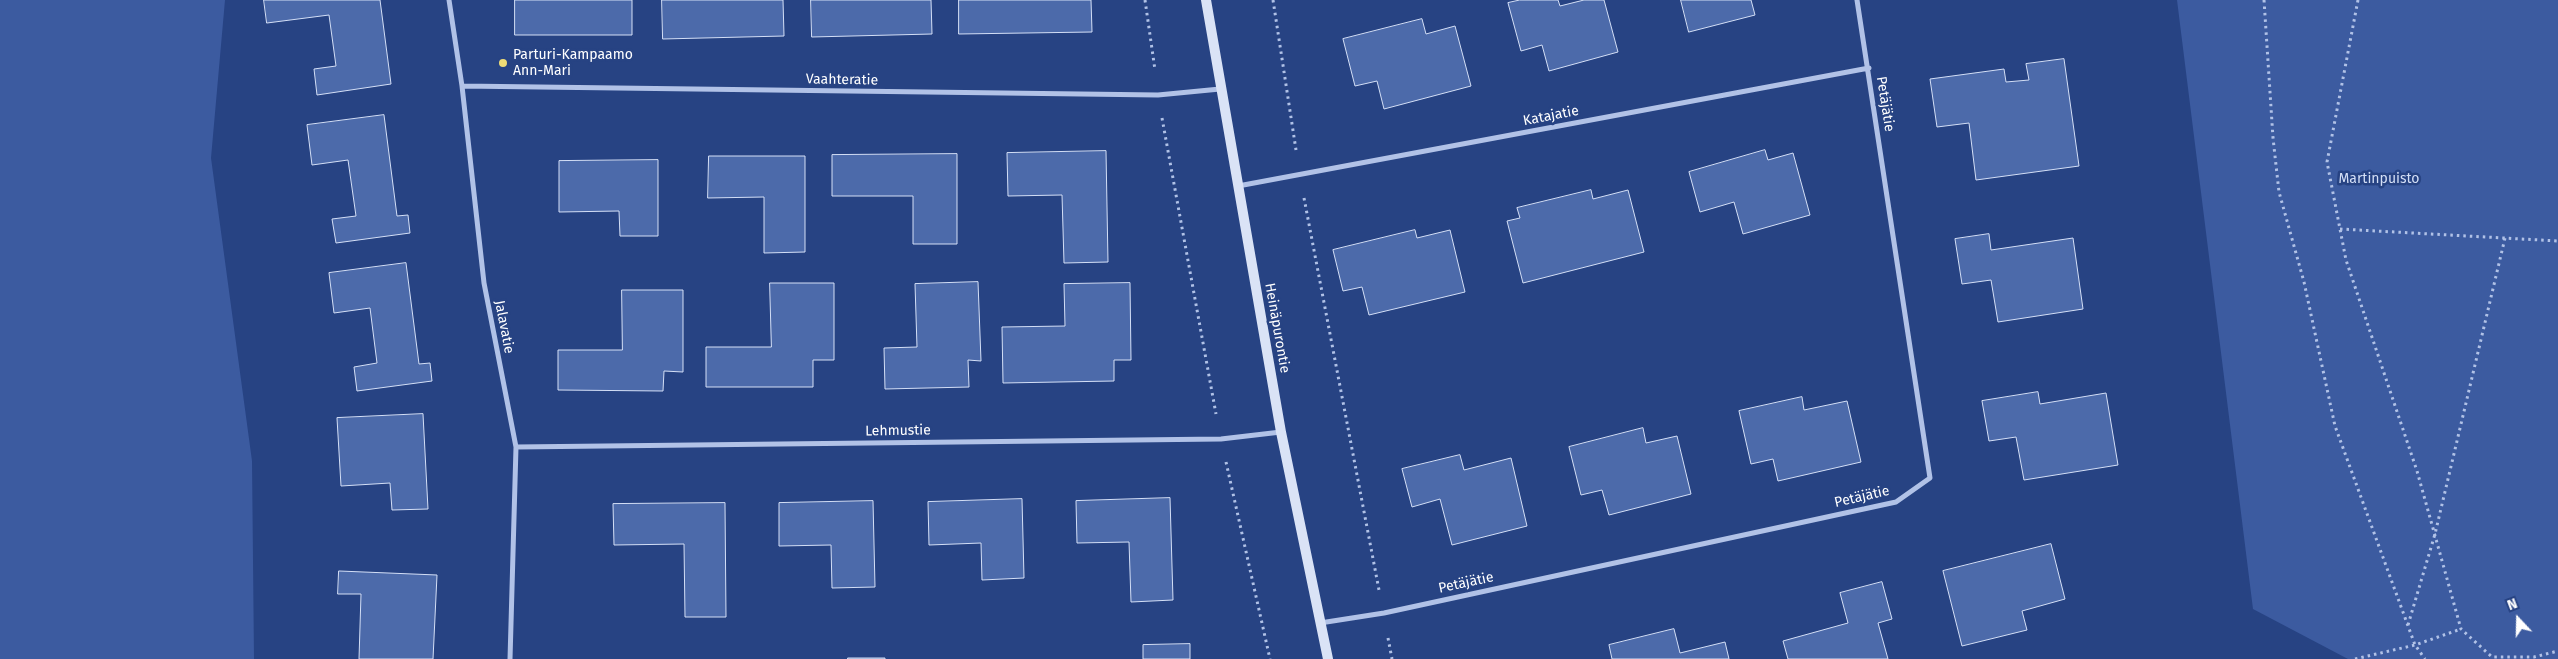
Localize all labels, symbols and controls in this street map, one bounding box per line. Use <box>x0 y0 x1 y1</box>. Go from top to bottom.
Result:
place label: Parturi-Kampaamo Ann-Mari <box>513 47 633 80</box>
marker: Parturi-Kampaamo Ann-Mari <box>497 57 509 69</box>
street label: Vaahteratie <box>806 71 878 89</box>
street label: Petäjätie <box>1872 75 1898 133</box>
street label: Katajatie <box>1522 102 1580 130</box>
park label: Martinpuisto <box>2338 171 2420 187</box>
street label: Heinäpurontie <box>1261 282 1293 374</box>
street label: Jalavatie <box>491 299 517 355</box>
street label: Lehmustie <box>865 422 931 440</box>
street label: Petäjätie <box>1833 483 1891 511</box>
street label: Petäjätie <box>1437 569 1495 597</box>
north arrow <box>2493 594 2543 644</box>
text: N <box>2505 595 2520 614</box>

